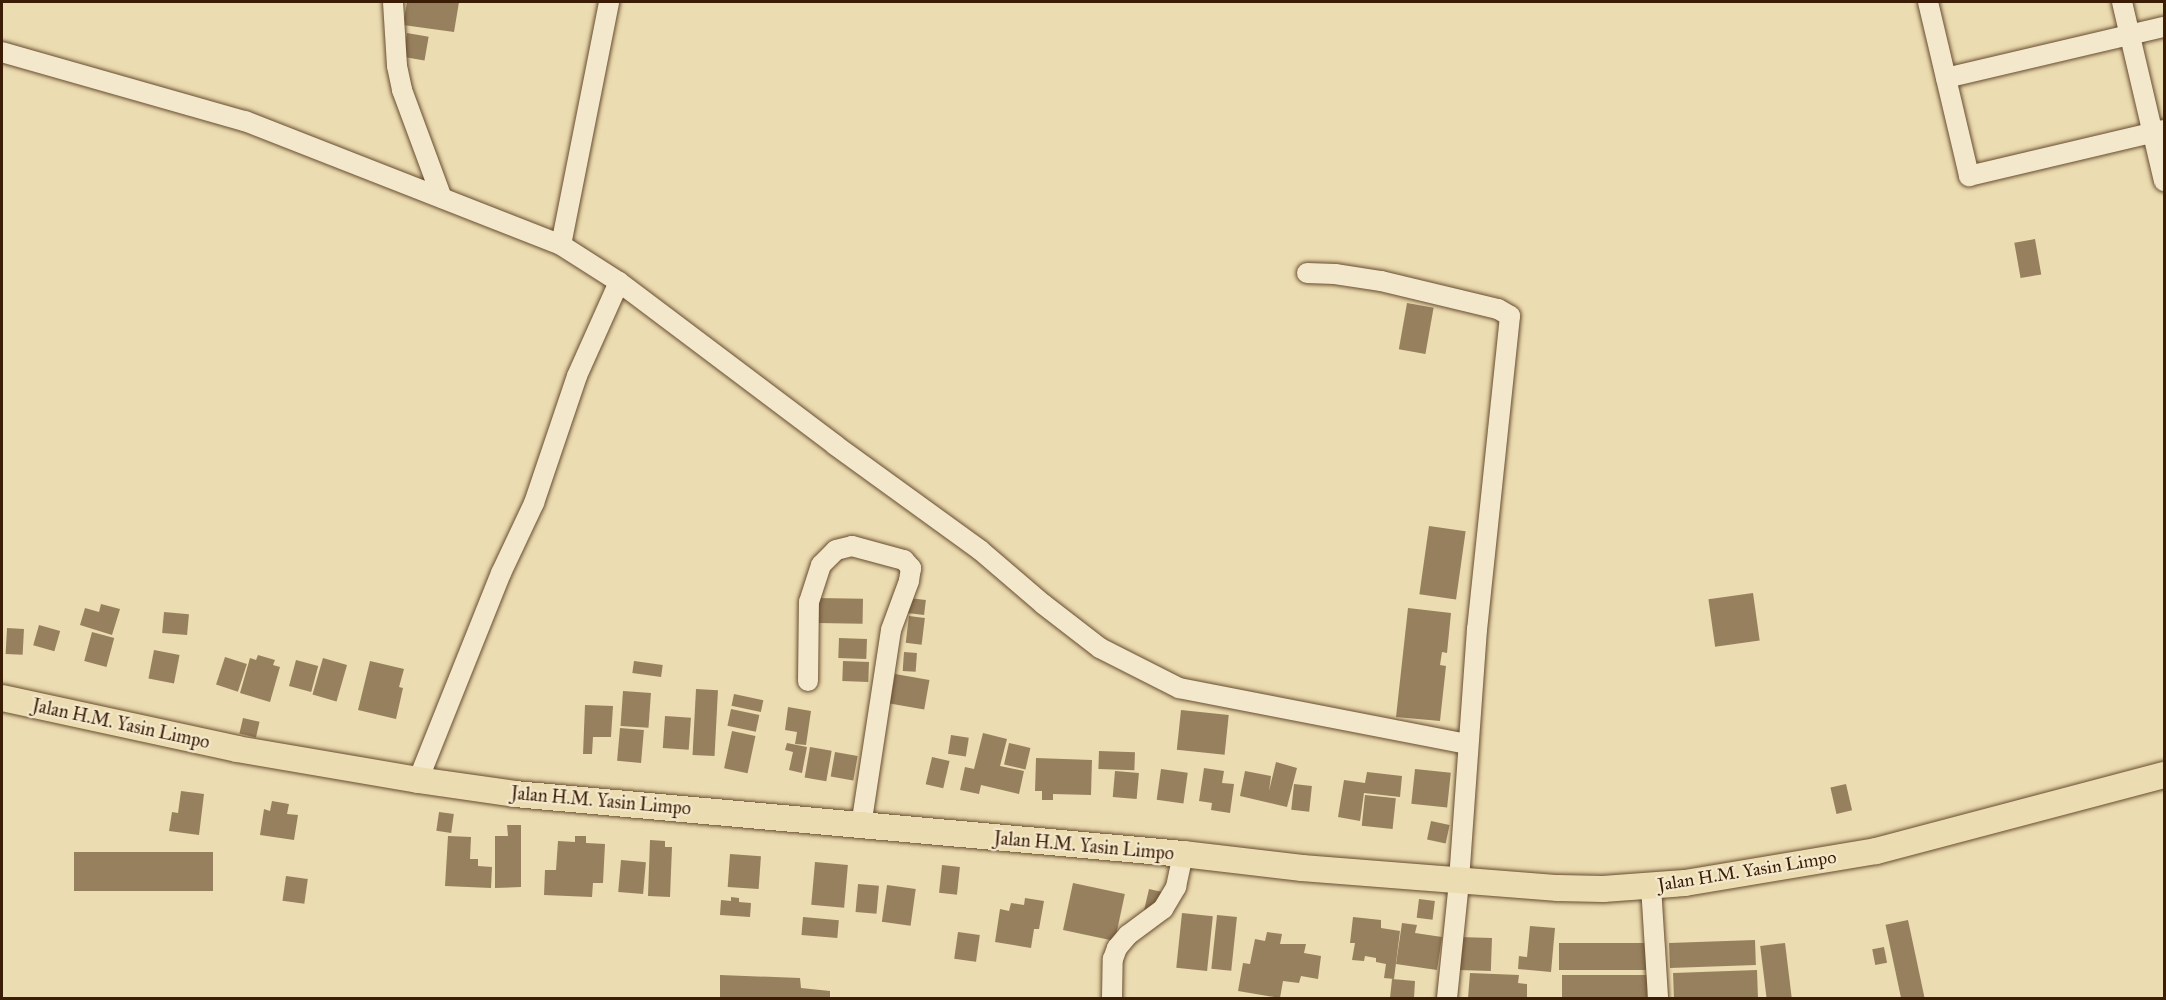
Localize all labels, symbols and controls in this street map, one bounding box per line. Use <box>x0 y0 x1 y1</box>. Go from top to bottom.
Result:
street label: Jalan H.M. Yasin Limpo <box>30 695 212 753</box>
street label: Jalan H.M. Yasin Limpo <box>510 782 692 820</box>
street label: Jalan H.M. Yasin Limpo <box>993 827 1175 865</box>
street label: Jalan H.M. Yasin Limpo <box>1656 846 1838 896</box>

